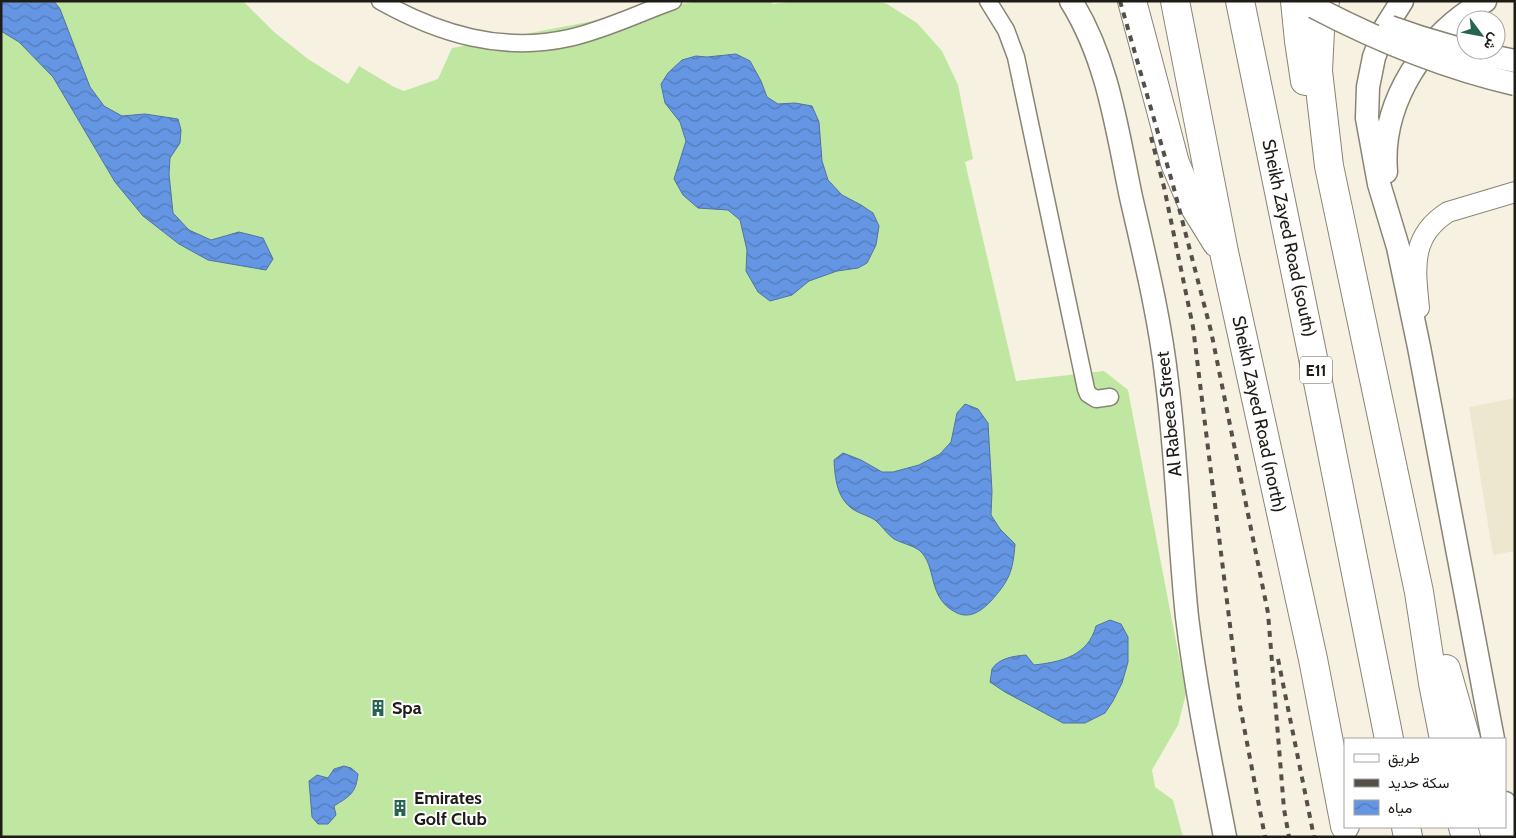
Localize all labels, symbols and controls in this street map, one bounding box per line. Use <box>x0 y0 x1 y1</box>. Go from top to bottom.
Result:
north arrow <box>1456 10 1506 60</box>
text: ش <box>1480 30 1504 54</box>
street label: Sheikh Zayed Road (south) <box>1257 137 1321 339</box>
street label: Sheikh Zayed Road (north) <box>1227 314 1291 514</box>
street label: Al Rabeea Street <box>1151 350 1187 478</box>
road number: E11 <box>1300 356 1332 384</box>
place label: Spa <box>392 697 422 719</box>
building icon: Spa <box>368 698 388 718</box>
legend <box>1344 738 1506 828</box>
text: طريق <box>1388 749 1420 768</box>
text: سكة حديد <box>1388 774 1449 792</box>
place label: Emirates Golf Club <box>414 787 487 830</box>
building icon: Emirates Golf Club <box>390 798 410 818</box>
text: مياه <box>1388 799 1412 817</box>

